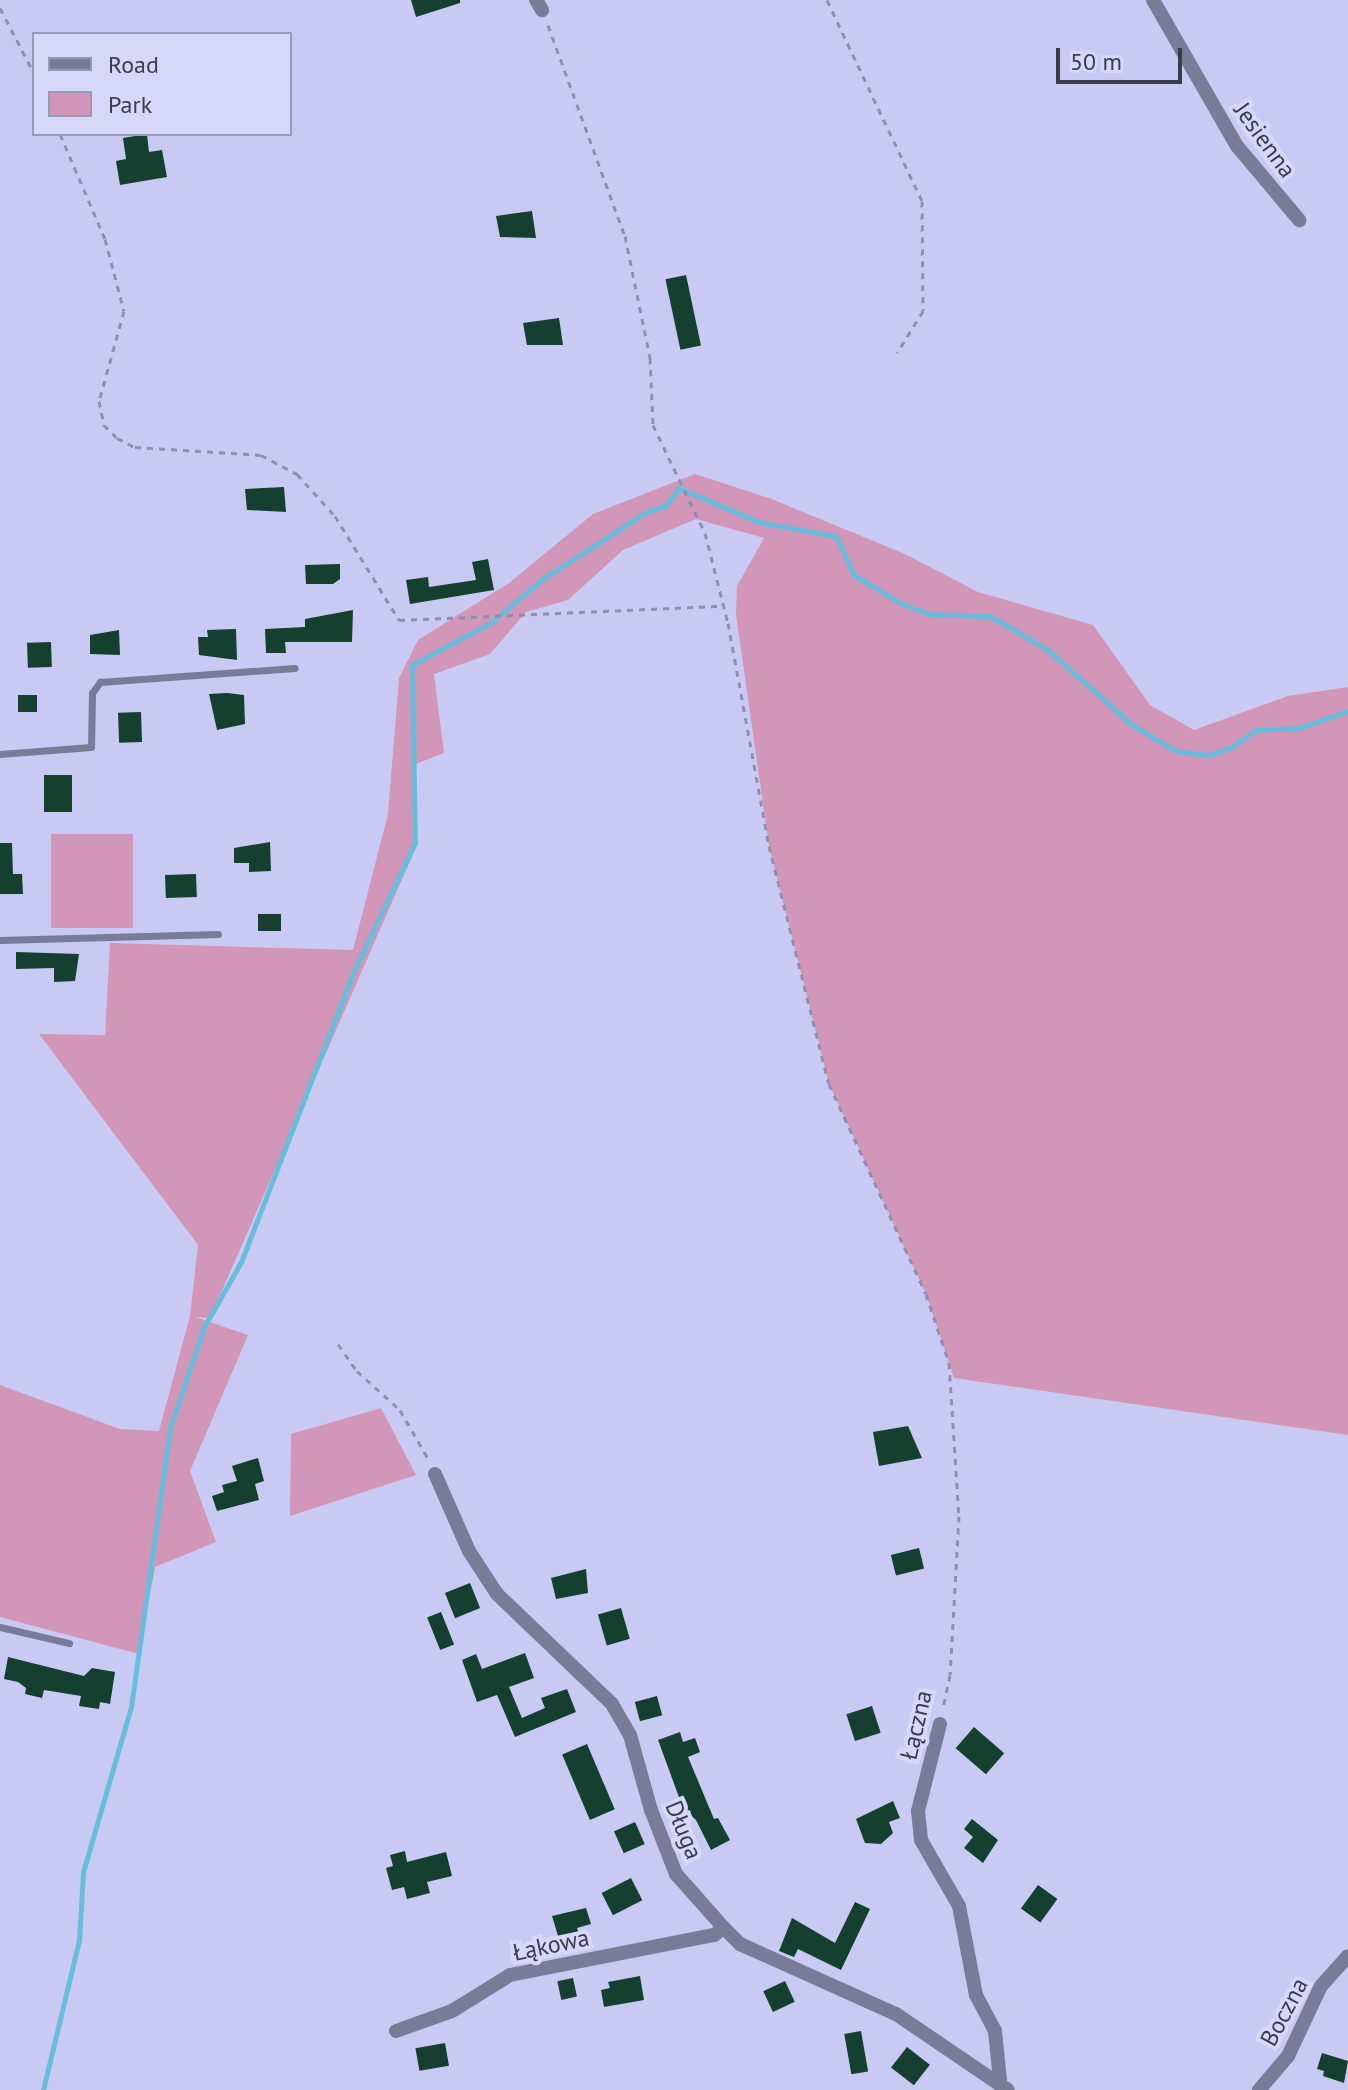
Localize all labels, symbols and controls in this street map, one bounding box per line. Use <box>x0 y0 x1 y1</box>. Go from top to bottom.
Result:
legend <box>32 32 292 136</box>
scale bar <box>1060 32 1186 82</box>
text: 50 m <box>1070 46 1122 77</box>
text: Road <box>108 49 159 80</box>
text: Park <box>108 89 152 120</box>
street label: Jesienna <box>1228 97 1302 183</box>
street label: Łączna <box>894 1688 938 1762</box>
street label: Długa <box>659 1797 709 1863</box>
street label: Łąkowa <box>510 1923 592 1967</box>
street label: Boczna <box>1254 1973 1314 2051</box>

